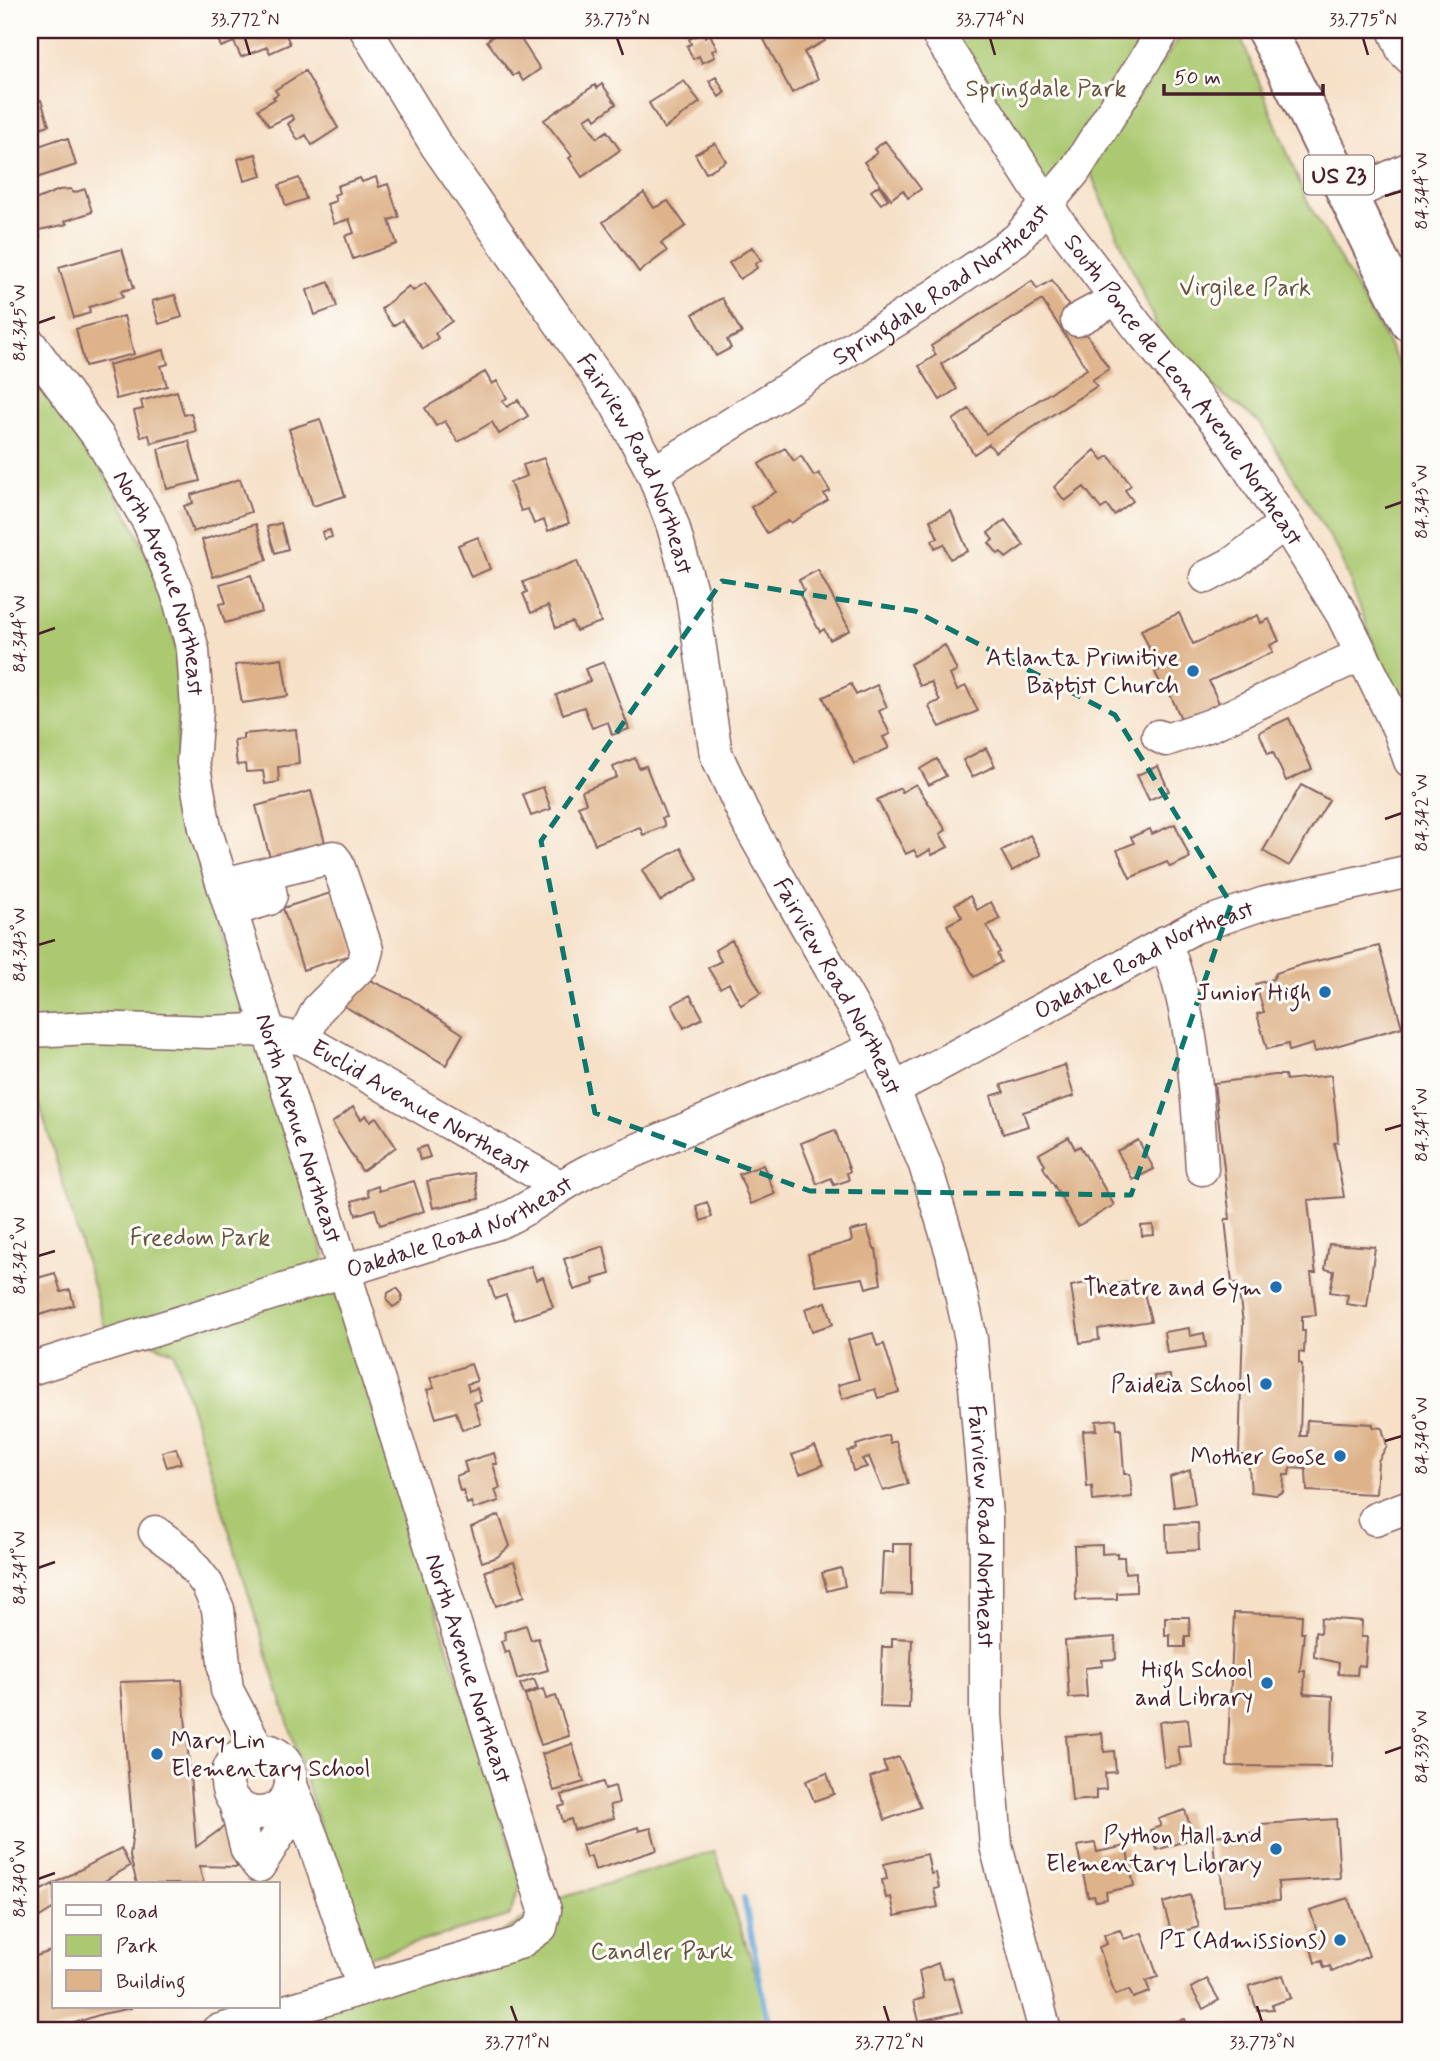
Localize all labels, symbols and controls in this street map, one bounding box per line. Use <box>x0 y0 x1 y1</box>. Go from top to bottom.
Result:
text: 33.772°N <box>211 8 279 32</box>
text: 33.773°N <box>584 8 650 32</box>
text: 33.774°N <box>956 8 1024 32</box>
text: 33.775°N <box>1329 8 1397 32</box>
scale bar <box>1164 52 1323 96</box>
text: 50 m <box>1174 64 1221 92</box>
park label: Springdale Park <box>965 74 1127 108</box>
text: 84.344°W <box>1410 152 1434 230</box>
road number: US 23 <box>1304 156 1374 194</box>
street label: Springdale Road Northeast <box>827 197 1058 373</box>
street label: South Ponce de Leon Avenue Northeast <box>1056 228 1310 553</box>
park label: Virgilee Park <box>1179 273 1311 306</box>
text: 84.345°W <box>8 285 32 361</box>
street label: Fairview Road Northeast <box>569 348 700 579</box>
street label: North Avenue Northeast <box>105 465 210 697</box>
text: 84.343°W <box>1410 465 1434 539</box>
text: 84.344°W <box>8 595 32 673</box>
place label: Atlanta Primitive Baptist Church <box>986 643 1179 702</box>
marker: Atlanta Primitive Baptist Church <box>1185 663 1201 679</box>
text: 84.342°W <box>1410 774 1434 852</box>
street label: Fairview Road Northeast <box>765 873 908 1100</box>
street label: Oakdale Road Northeast <box>1029 894 1259 1028</box>
text: 84.343°W <box>8 908 32 982</box>
place label: Junior High <box>1197 978 1311 1012</box>
marker: Junior High <box>1317 984 1333 1000</box>
street label: North Avenue Northeast <box>247 1010 349 1248</box>
street label: Euclid Avenue Northeast <box>305 1033 536 1183</box>
text: 84.341°W <box>1410 1088 1434 1162</box>
street label: Oakdale Road Northeast <box>343 1169 580 1286</box>
text: 84.342°W <box>8 1217 32 1295</box>
park label: Freedom Park <box>130 1223 270 1254</box>
place label: Theatre and Gym <box>1083 1273 1262 1304</box>
marker: Theatre and Gym <box>1268 1279 1284 1295</box>
place label: Paideia School <box>1111 1370 1252 1401</box>
marker: Paideia School <box>1258 1376 1274 1392</box>
text: 84.340°W <box>1410 1397 1434 1475</box>
street label: Fairview Road Northeast <box>960 1404 1000 1648</box>
place label: Mother Goose <box>1190 1442 1326 1473</box>
marker: Mother Goose <box>1332 1448 1348 1464</box>
text: 84.341°W <box>8 1531 32 1605</box>
street label: North Avenue Northeast <box>417 1550 518 1788</box>
place label: High School and Library <box>1135 1655 1253 1714</box>
marker: High School and Library <box>1259 1675 1275 1691</box>
text: 84.339°W <box>1410 1711 1434 1783</box>
place label: Mary Lin Elementary School <box>171 1726 370 1785</box>
marker: Mary Lin Elementary School <box>149 1746 165 1762</box>
place label: Python Hall and Elementary Library <box>1046 1821 1262 1880</box>
text: 84.340°W <box>8 1840 32 1918</box>
marker: Python Hall and Elementary Library <box>1268 1841 1284 1857</box>
legend <box>52 1882 280 2008</box>
text: Road <box>116 1898 158 1926</box>
place label: PI (Admissions) <box>1159 1926 1326 1957</box>
text: Park <box>116 1932 158 1960</box>
marker: PI (Admissions) <box>1332 1932 1348 1948</box>
park label: Candler Park <box>590 1937 734 1968</box>
text: Building <box>116 1968 186 1998</box>
text: 33.771°N <box>484 2031 550 2055</box>
text: 33.772°N <box>855 2031 923 2055</box>
text: 33.773°N <box>1229 2031 1295 2055</box>

